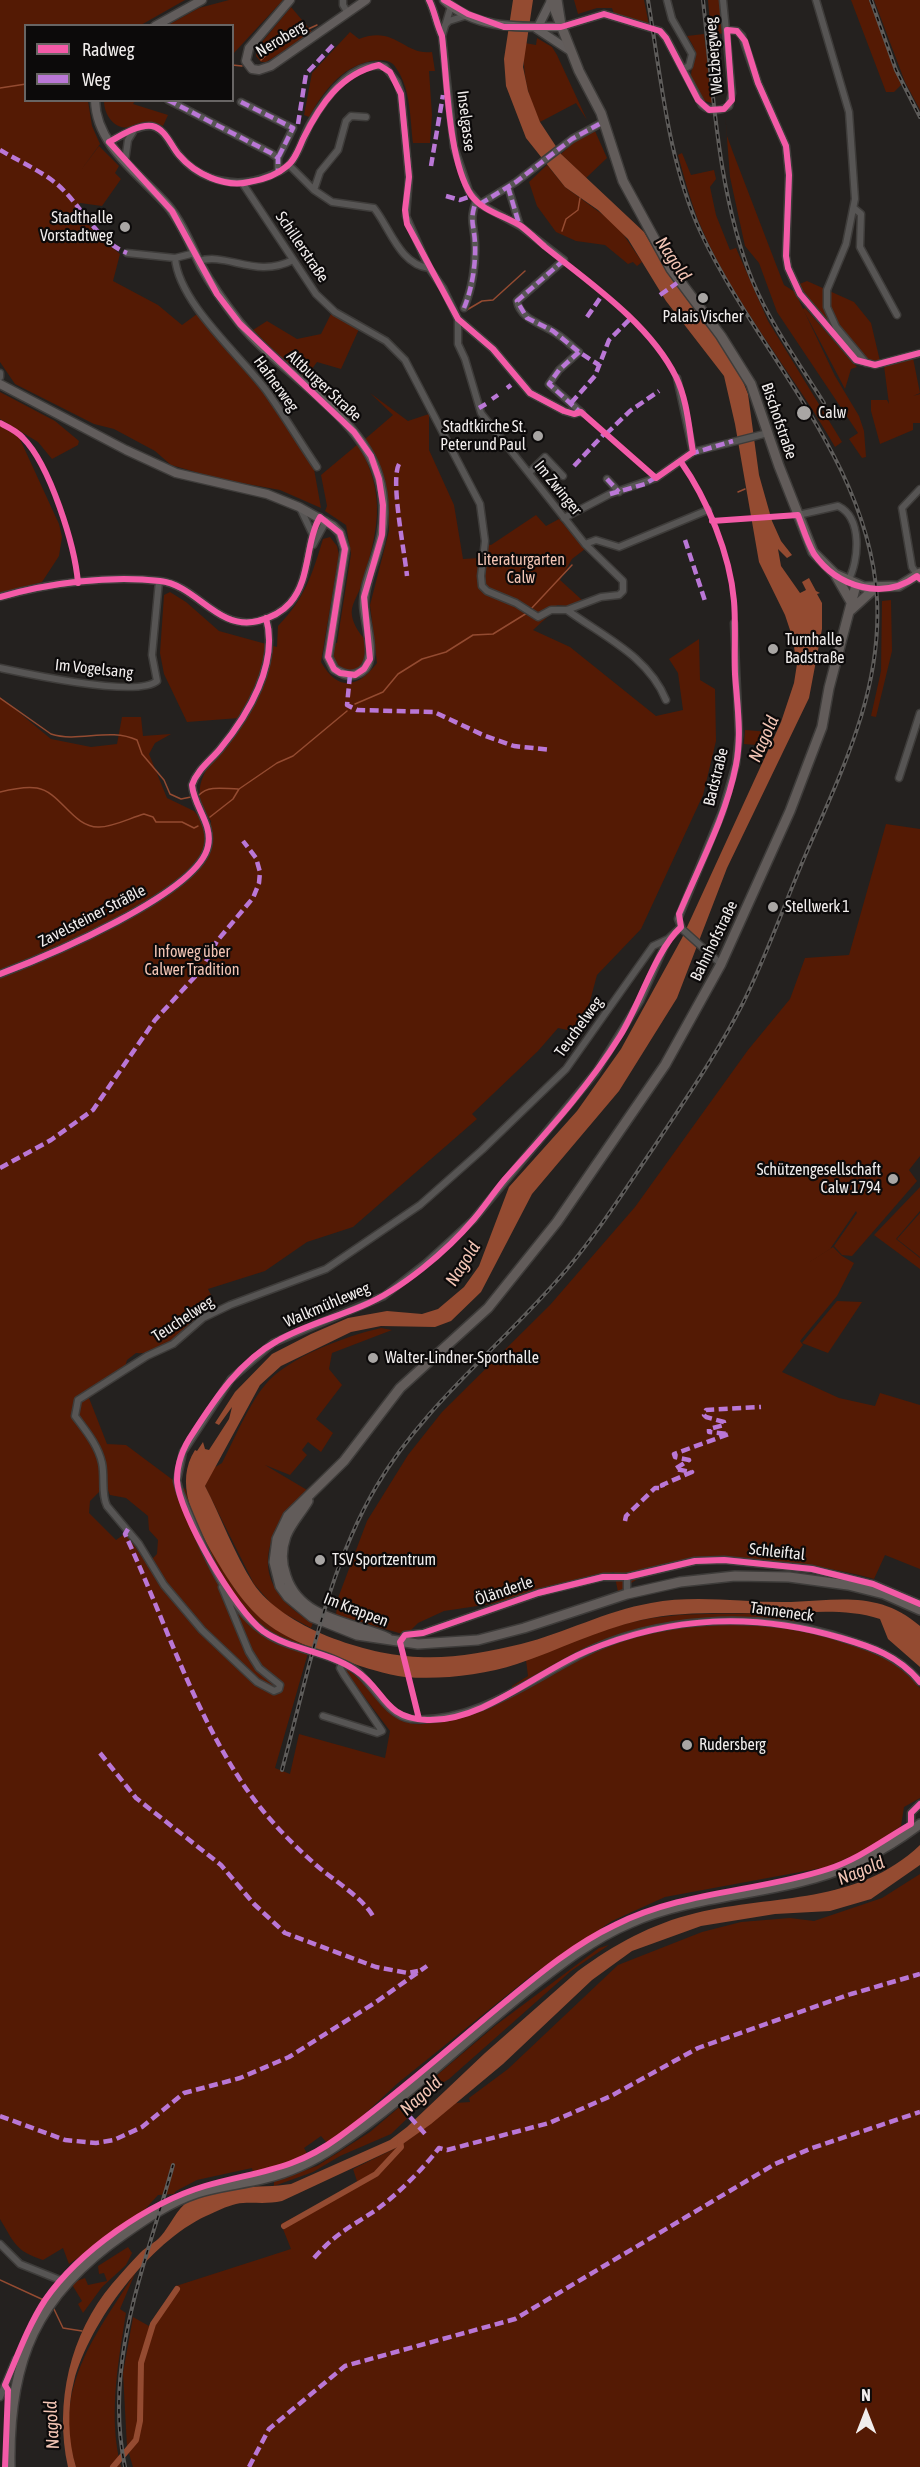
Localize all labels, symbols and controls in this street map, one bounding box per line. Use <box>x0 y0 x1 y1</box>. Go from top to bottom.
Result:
street label: Welzbergweg <box>701 16 727 96</box>
street label: Neroberg <box>253 17 309 61</box>
legend <box>24 24 234 102</box>
text: Radweg <box>82 39 134 60</box>
text: Weg <box>82 69 110 90</box>
street label: Inselgasse <box>453 89 479 153</box>
place label: Stadthalle Vorstadtweg <box>40 208 113 246</box>
street label: Schillerstraße <box>271 208 333 286</box>
marker: Stadthalle Vorstadtweg <box>118 220 132 234</box>
water label: Nagold <box>650 233 696 285</box>
marker: Palais Vischer <box>696 291 710 305</box>
place label: Palais Vischer <box>663 307 743 327</box>
street label: Altburger Straße <box>283 347 365 425</box>
street label: Hafnerweg <box>249 352 303 416</box>
street label: Bischofstraße <box>757 380 801 462</box>
place label: Calw <box>818 403 846 423</box>
marker: Calw <box>795 404 813 422</box>
place label: Stadtkirche St. Peter und Paul <box>440 417 526 455</box>
marker: Stadtkirche St. Peter und Paul <box>531 429 545 443</box>
street label: Im Zwinger <box>530 457 586 519</box>
park label: Literaturgarten Calw <box>477 550 565 588</box>
place label: Turnhalle Badstraße <box>785 630 844 668</box>
marker: Turnhalle Badstraße <box>766 642 780 656</box>
street label: Im Vogelsang <box>54 655 134 683</box>
water label: Nagold <box>744 712 784 766</box>
street label: Badstraße <box>699 746 733 808</box>
street label: Zavelsteiner Sträßle <box>35 881 149 951</box>
place label: Stellwerk 1 <box>785 897 850 917</box>
street label: Bahnhofstraße <box>686 898 742 984</box>
marker: Stellwerk 1 <box>766 900 780 914</box>
park label: Infoweg über Calwer Tradition <box>144 942 240 980</box>
street label: Teuchelweg <box>551 993 607 1061</box>
place label: Schützengesellschaft Calw 1794 <box>757 1160 881 1198</box>
marker: Schützengesellschaft Calw 1794 <box>886 1172 900 1186</box>
water label: Nagold <box>441 1238 485 1290</box>
street label: Walkmühleweg <box>281 1278 373 1332</box>
street label: Teuchelweg <box>149 1292 217 1346</box>
place label: Walter-Lindner-Sporthalle <box>385 1348 539 1368</box>
marker: Walter-Lindner-Sporthalle <box>366 1351 380 1365</box>
street label: Schleiftal <box>748 1540 806 1564</box>
place label: TSV Sportzentrum <box>332 1550 436 1570</box>
marker: TSV Sportzentrum <box>313 1553 327 1567</box>
street label: Öländerle <box>473 1572 535 1610</box>
street label: Im Krappen <box>321 1589 391 1631</box>
street label: Tanneneck <box>749 1598 815 1626</box>
place label: Rudersberg <box>699 1735 766 1755</box>
marker: Rudersberg <box>680 1738 694 1752</box>
water label: Nagold <box>834 1852 888 1890</box>
water label: Nagold <box>396 2072 446 2120</box>
north arrow <box>836 2383 896 2443</box>
text: N <box>861 2386 871 2404</box>
water label: Nagold <box>40 2400 64 2450</box>

